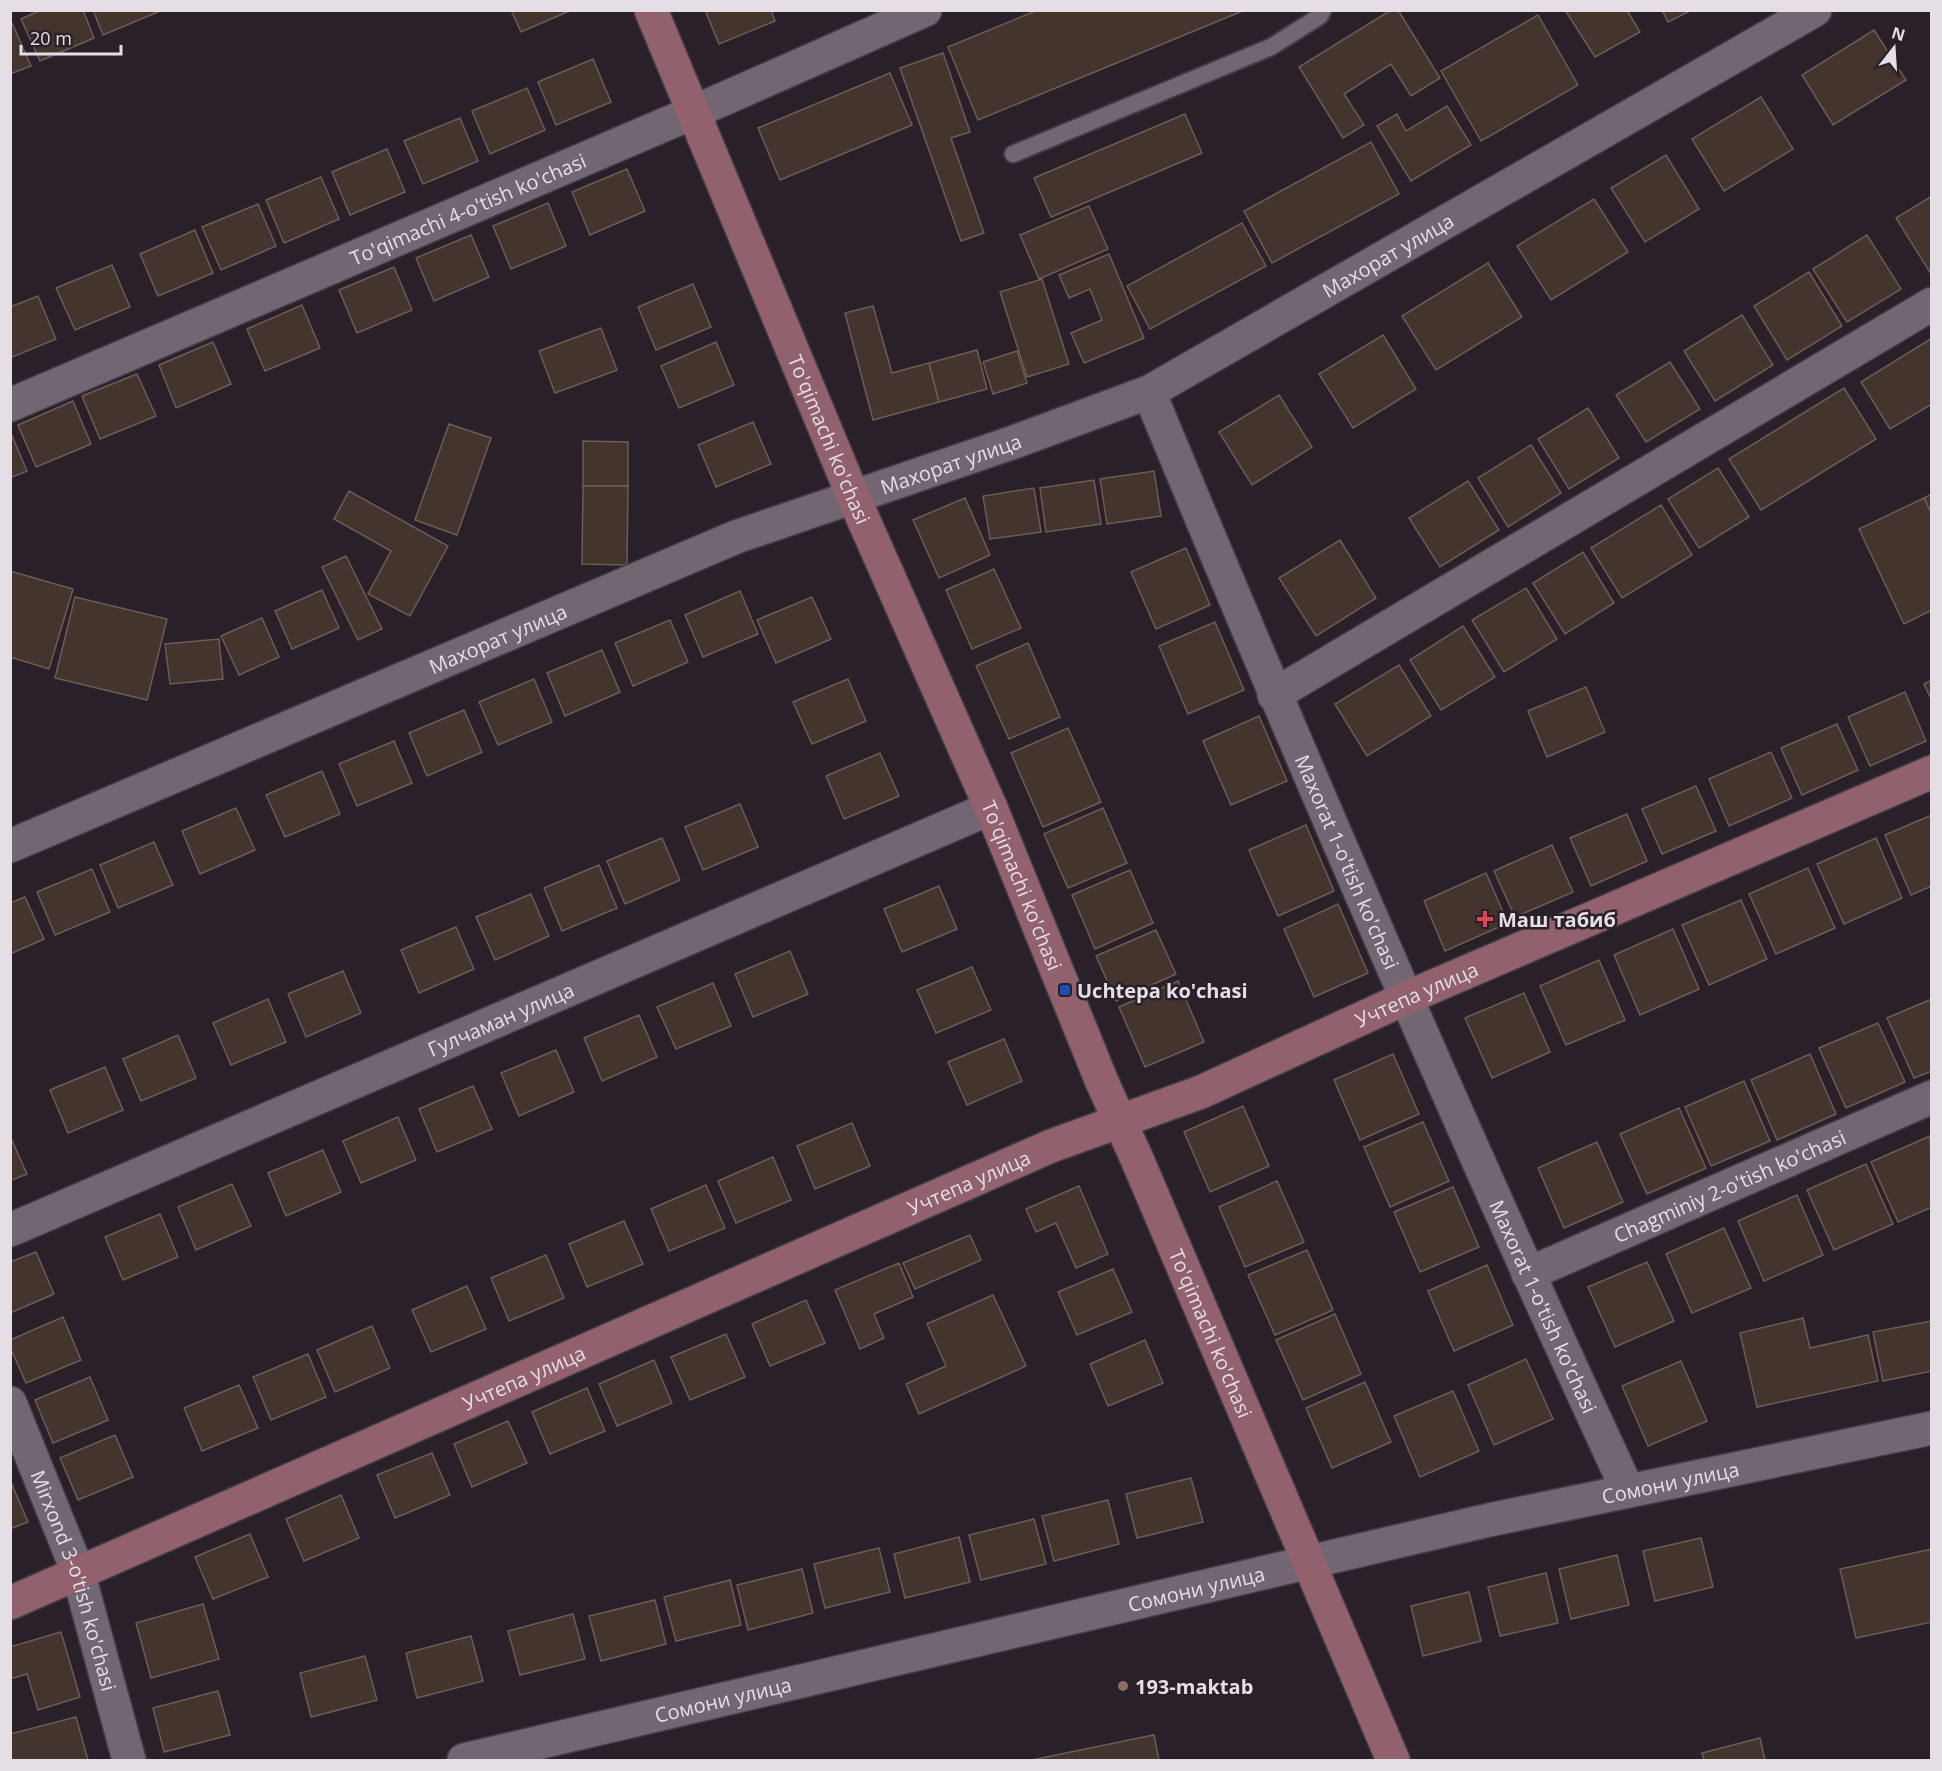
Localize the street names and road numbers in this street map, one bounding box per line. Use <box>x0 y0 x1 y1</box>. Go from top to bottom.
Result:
street label: To'qimachi 4-o'tish ko'chasi <box>345 146 590 271</box>
street label: Махорат улица <box>1317 207 1458 303</box>
street label: To'qimachi ko'chasi <box>782 351 877 528</box>
street label: Махорат улица <box>877 427 1025 500</box>
street label: Махорат улица <box>425 597 571 680</box>
street label: Maxorat 1-o'tish ko'chasi <box>1289 750 1406 973</box>
street label: To'qimachi ko'chasi <box>976 796 1069 974</box>
street label: Учтепа улица <box>1351 955 1482 1033</box>
street label: Гулчаман улица <box>423 976 578 1062</box>
street label: Chagminiy 2-o'tish ko'chasi <box>1609 1123 1850 1248</box>
street label: Учтепа улица <box>903 1143 1034 1221</box>
street label: Maxorat 1-o'tish ko'chasi <box>1484 1195 1604 1417</box>
street label: To'qimachi ko'chasi <box>1163 1245 1259 1422</box>
street label: Учтепа улица <box>458 1339 589 1416</box>
street label: Сомони улица <box>1599 1455 1742 1510</box>
street label: Mirxond 3-o'tish ko'chasi <box>25 1466 123 1694</box>
street label: Сомони улица <box>1125 1559 1267 1618</box>
street label: Сомони улица <box>652 1670 794 1728</box>

